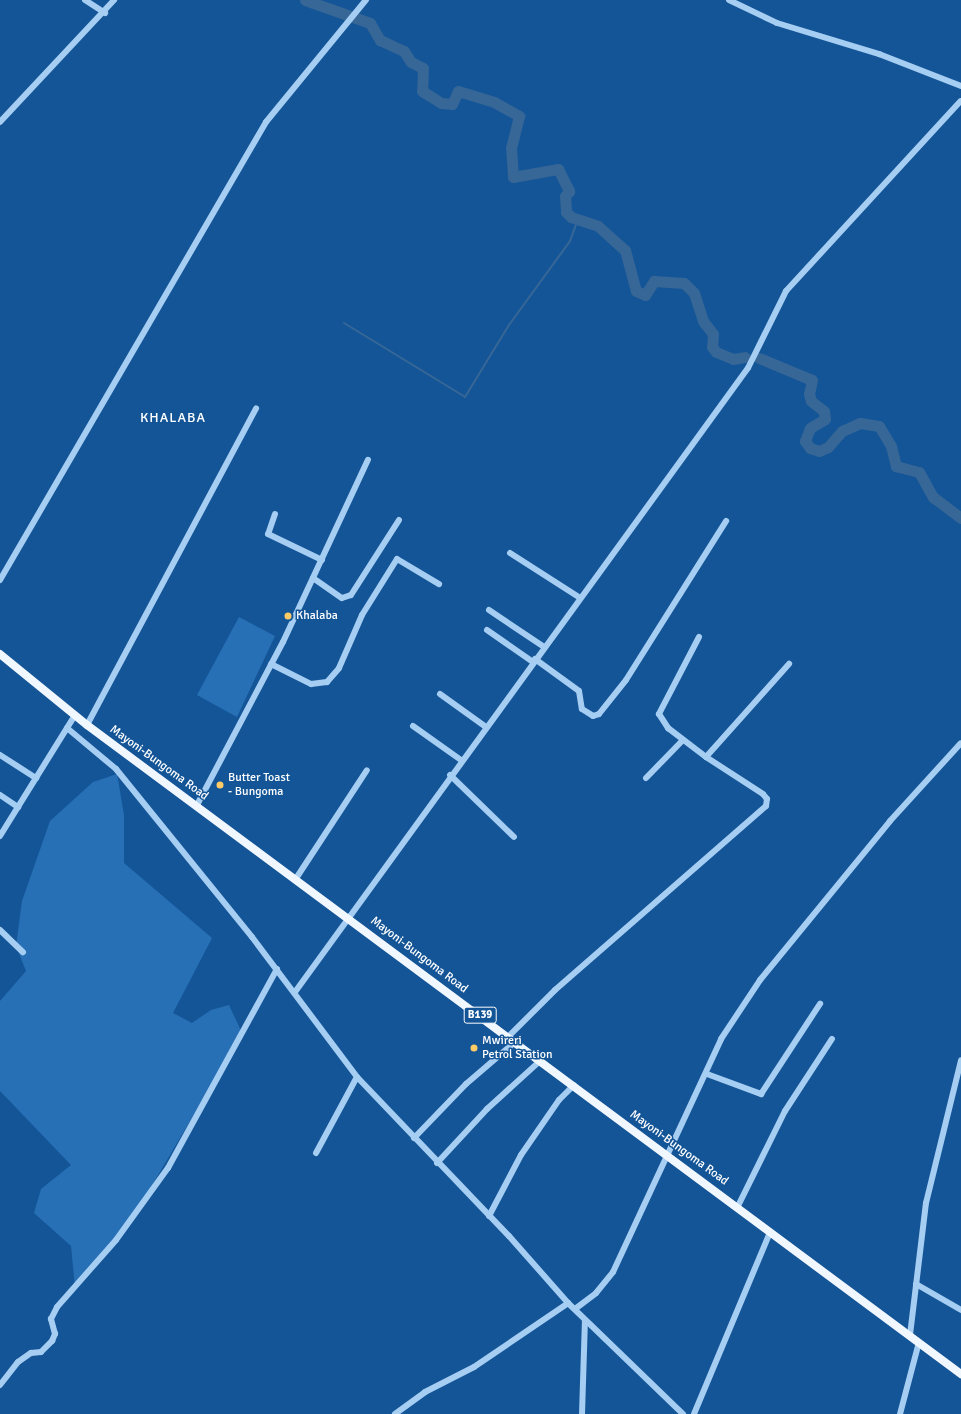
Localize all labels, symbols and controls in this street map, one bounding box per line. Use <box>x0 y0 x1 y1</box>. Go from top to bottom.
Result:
district label: KHALABA <box>140 410 206 426</box>
place label: Khalaba <box>296 609 338 623</box>
marker: Khalaba <box>283 611 293 621</box>
street label: Mayoni-Bungoma Road <box>107 722 211 804</box>
place label: Butter Toast - Bungoma <box>228 771 290 799</box>
marker: Butter Toast - Bungoma <box>215 780 225 790</box>
street label: Mayoni-Bungoma Road <box>367 914 471 996</box>
road number: B139 <box>463 1006 497 1024</box>
place label: Mwireri Petrol Station <box>482 1034 552 1062</box>
marker: Mwireri Petrol Station <box>469 1043 479 1053</box>
street label: Mayoni-Bungoma Road <box>627 1107 731 1189</box>

